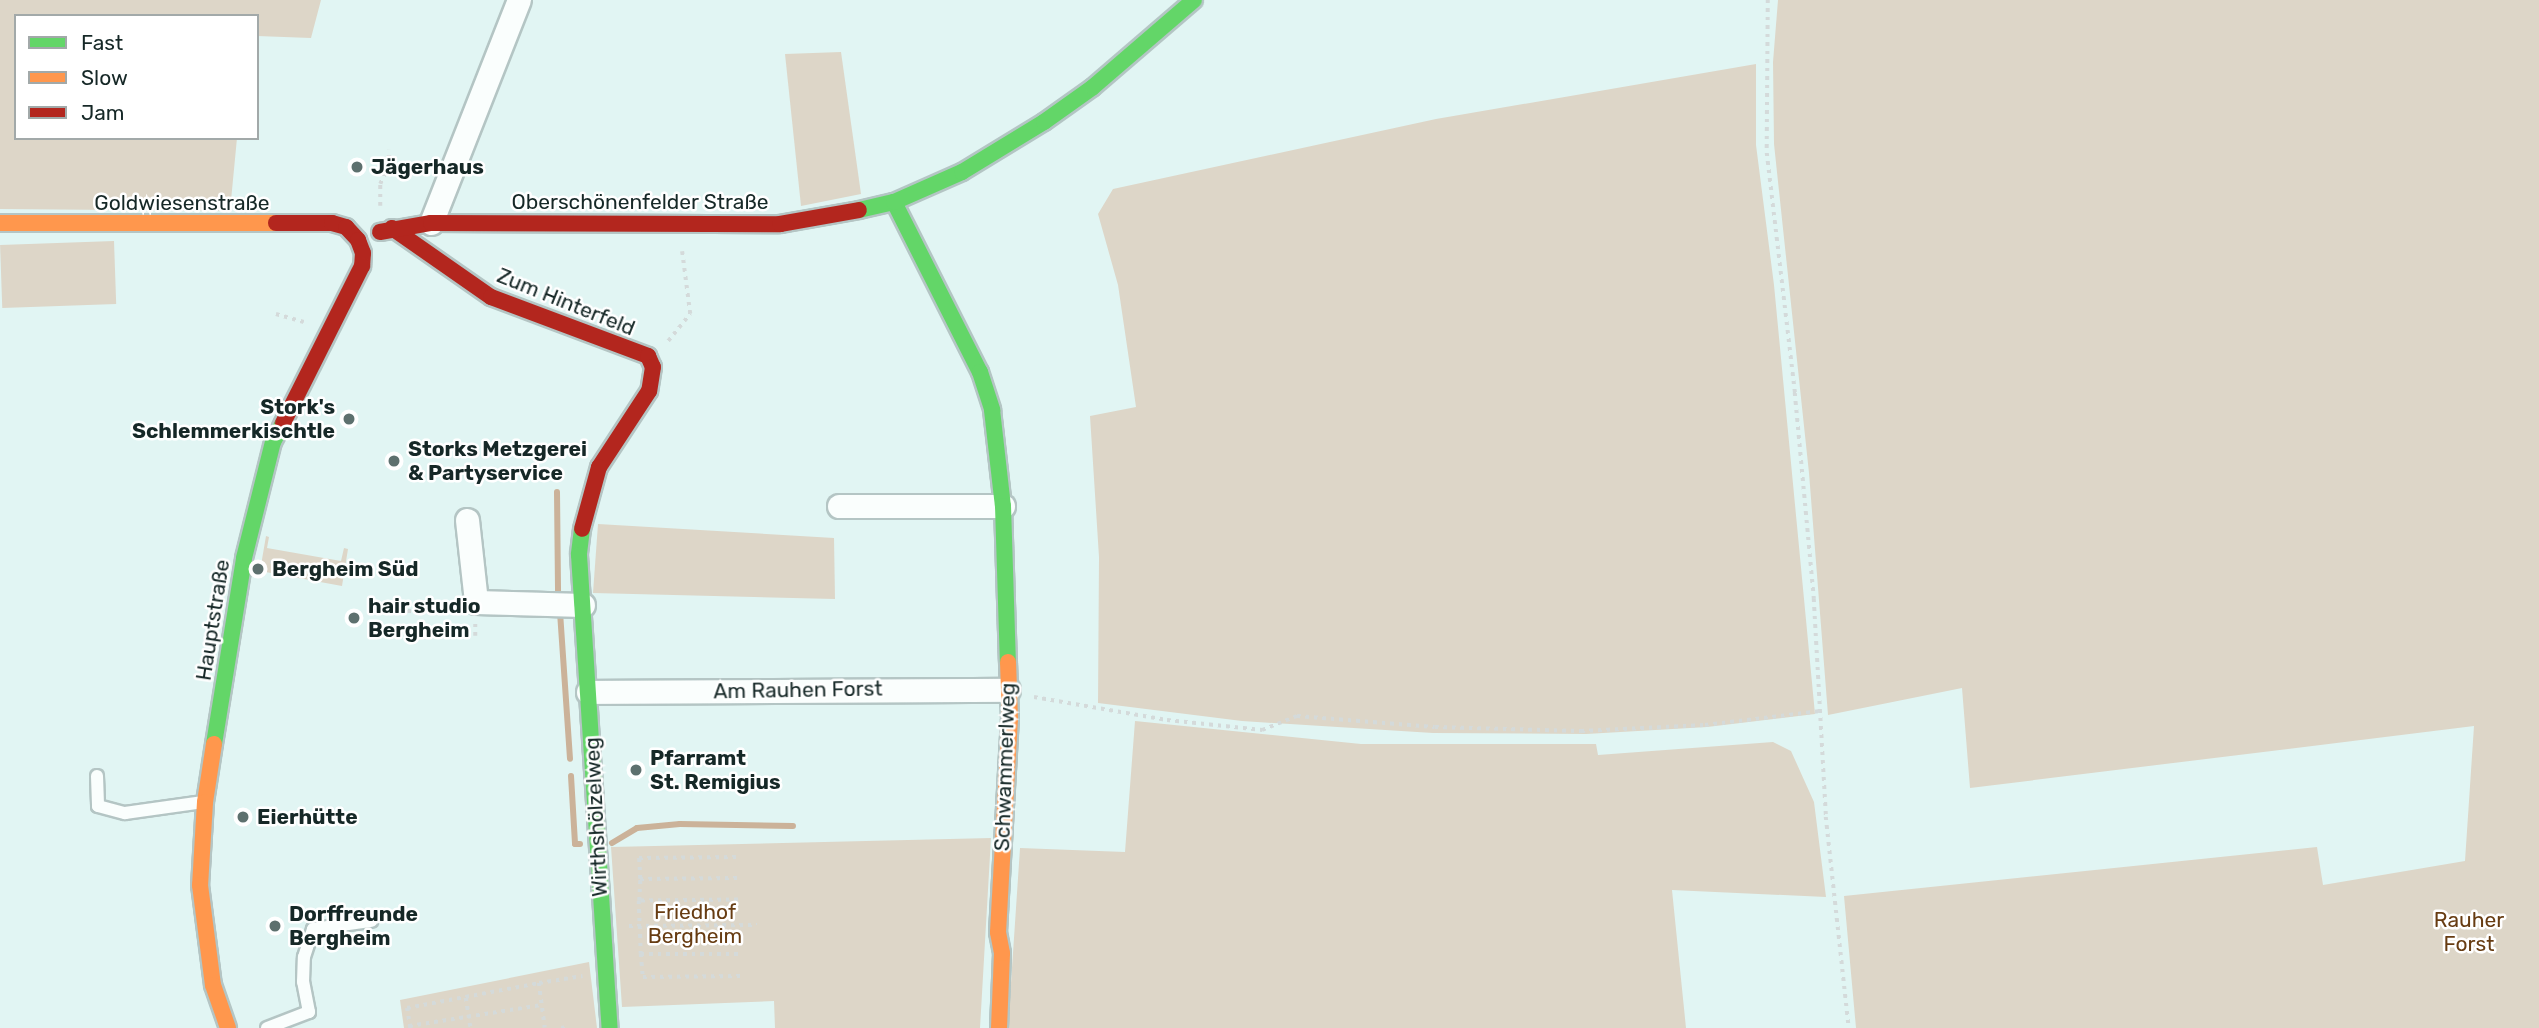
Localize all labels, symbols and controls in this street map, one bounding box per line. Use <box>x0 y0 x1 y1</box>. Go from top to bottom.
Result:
legend <box>14 14 259 140</box>
text: Fast <box>81 30 123 55</box>
text: Slow <box>81 65 128 90</box>
text: Jam <box>81 100 125 125</box>
place label: Jägerhaus <box>371 154 484 180</box>
marker: Jägerhaus <box>349 159 365 175</box>
street label: Oberschönenfelder Straße <box>511 189 769 215</box>
street label: Goldwiesenstraße <box>94 190 270 216</box>
street label: Zum Hinterfeld <box>493 263 639 341</box>
place label: Stork's Schlemmerkischtle <box>132 394 335 444</box>
marker: Stork's Schlemmerkischtle <box>341 411 357 427</box>
place label: Storks Metzgerei & Partyservice <box>408 436 587 486</box>
marker: Storks Metzgerei & Partyservice <box>386 453 402 469</box>
place label: Bergheim Süd <box>272 556 418 582</box>
street label: Hauptstraße <box>191 558 235 682</box>
marker: Bergheim Süd <box>250 561 266 577</box>
place label: hair studio Bergheim <box>368 593 481 643</box>
marker: hair studio Bergheim <box>346 610 362 626</box>
street label: Am Rauhen Forst <box>713 676 883 704</box>
street label: Schwammerlweg <box>989 682 1021 852</box>
street label: Wirthshölzelweg <box>579 737 613 897</box>
place label: Pfarramt St. Remigius <box>650 745 781 795</box>
marker: Pfarramt St. Remigius <box>628 762 644 778</box>
place label: Eierhütte <box>257 804 358 830</box>
marker: Eierhütte <box>235 809 251 825</box>
park label: Friedhof Bergheim <box>648 899 742 949</box>
place label: Dorffreunde Bergheim <box>289 901 418 951</box>
park label: Rauher Forst <box>2434 907 2504 957</box>
marker: Dorffreunde Bergheim <box>267 918 283 934</box>

